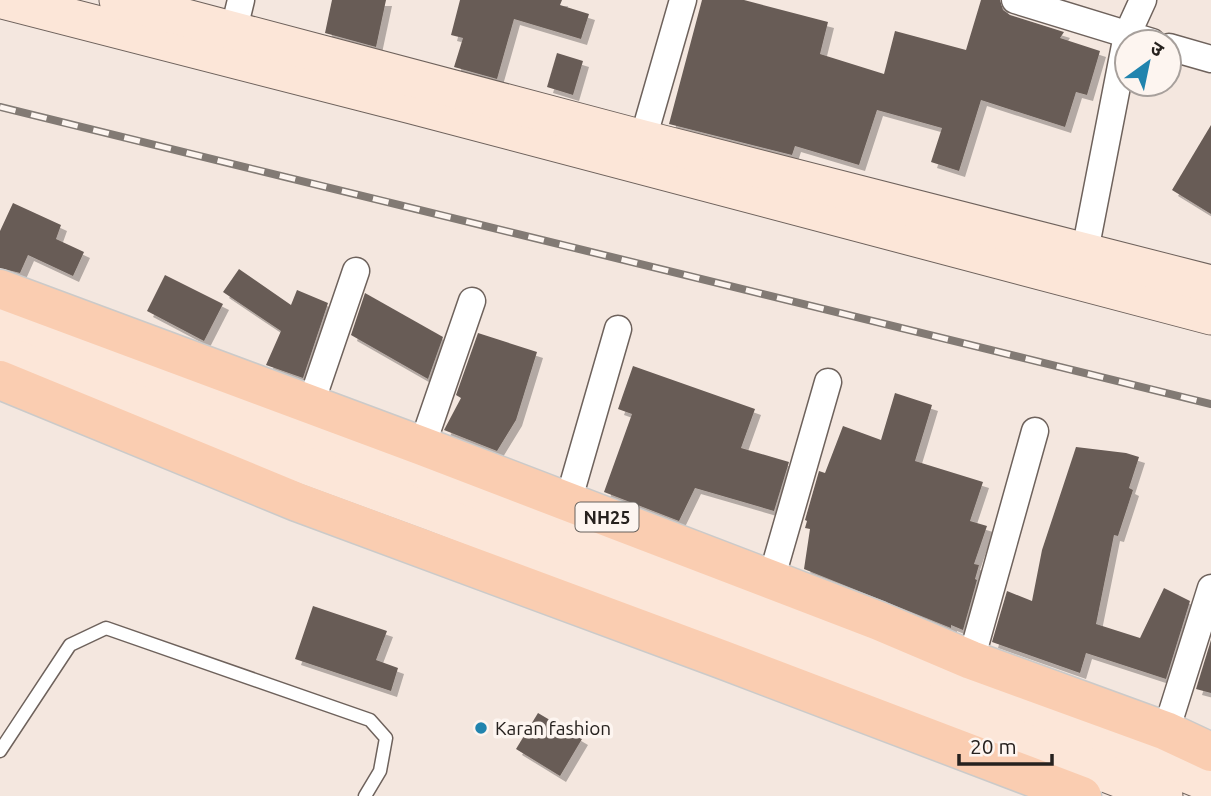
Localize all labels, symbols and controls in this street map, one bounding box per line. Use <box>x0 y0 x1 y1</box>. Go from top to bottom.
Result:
north arrow <box>1113 28 1183 98</box>
text: उ <box>1147 36 1169 61</box>
road number: NH25 <box>576 503 638 532</box>
place label: Karan fashion <box>495 717 611 739</box>
marker: Karan fashion <box>473 720 489 736</box>
scale bar <box>959 722 1052 766</box>
text: 20 m <box>970 734 1017 758</box>

